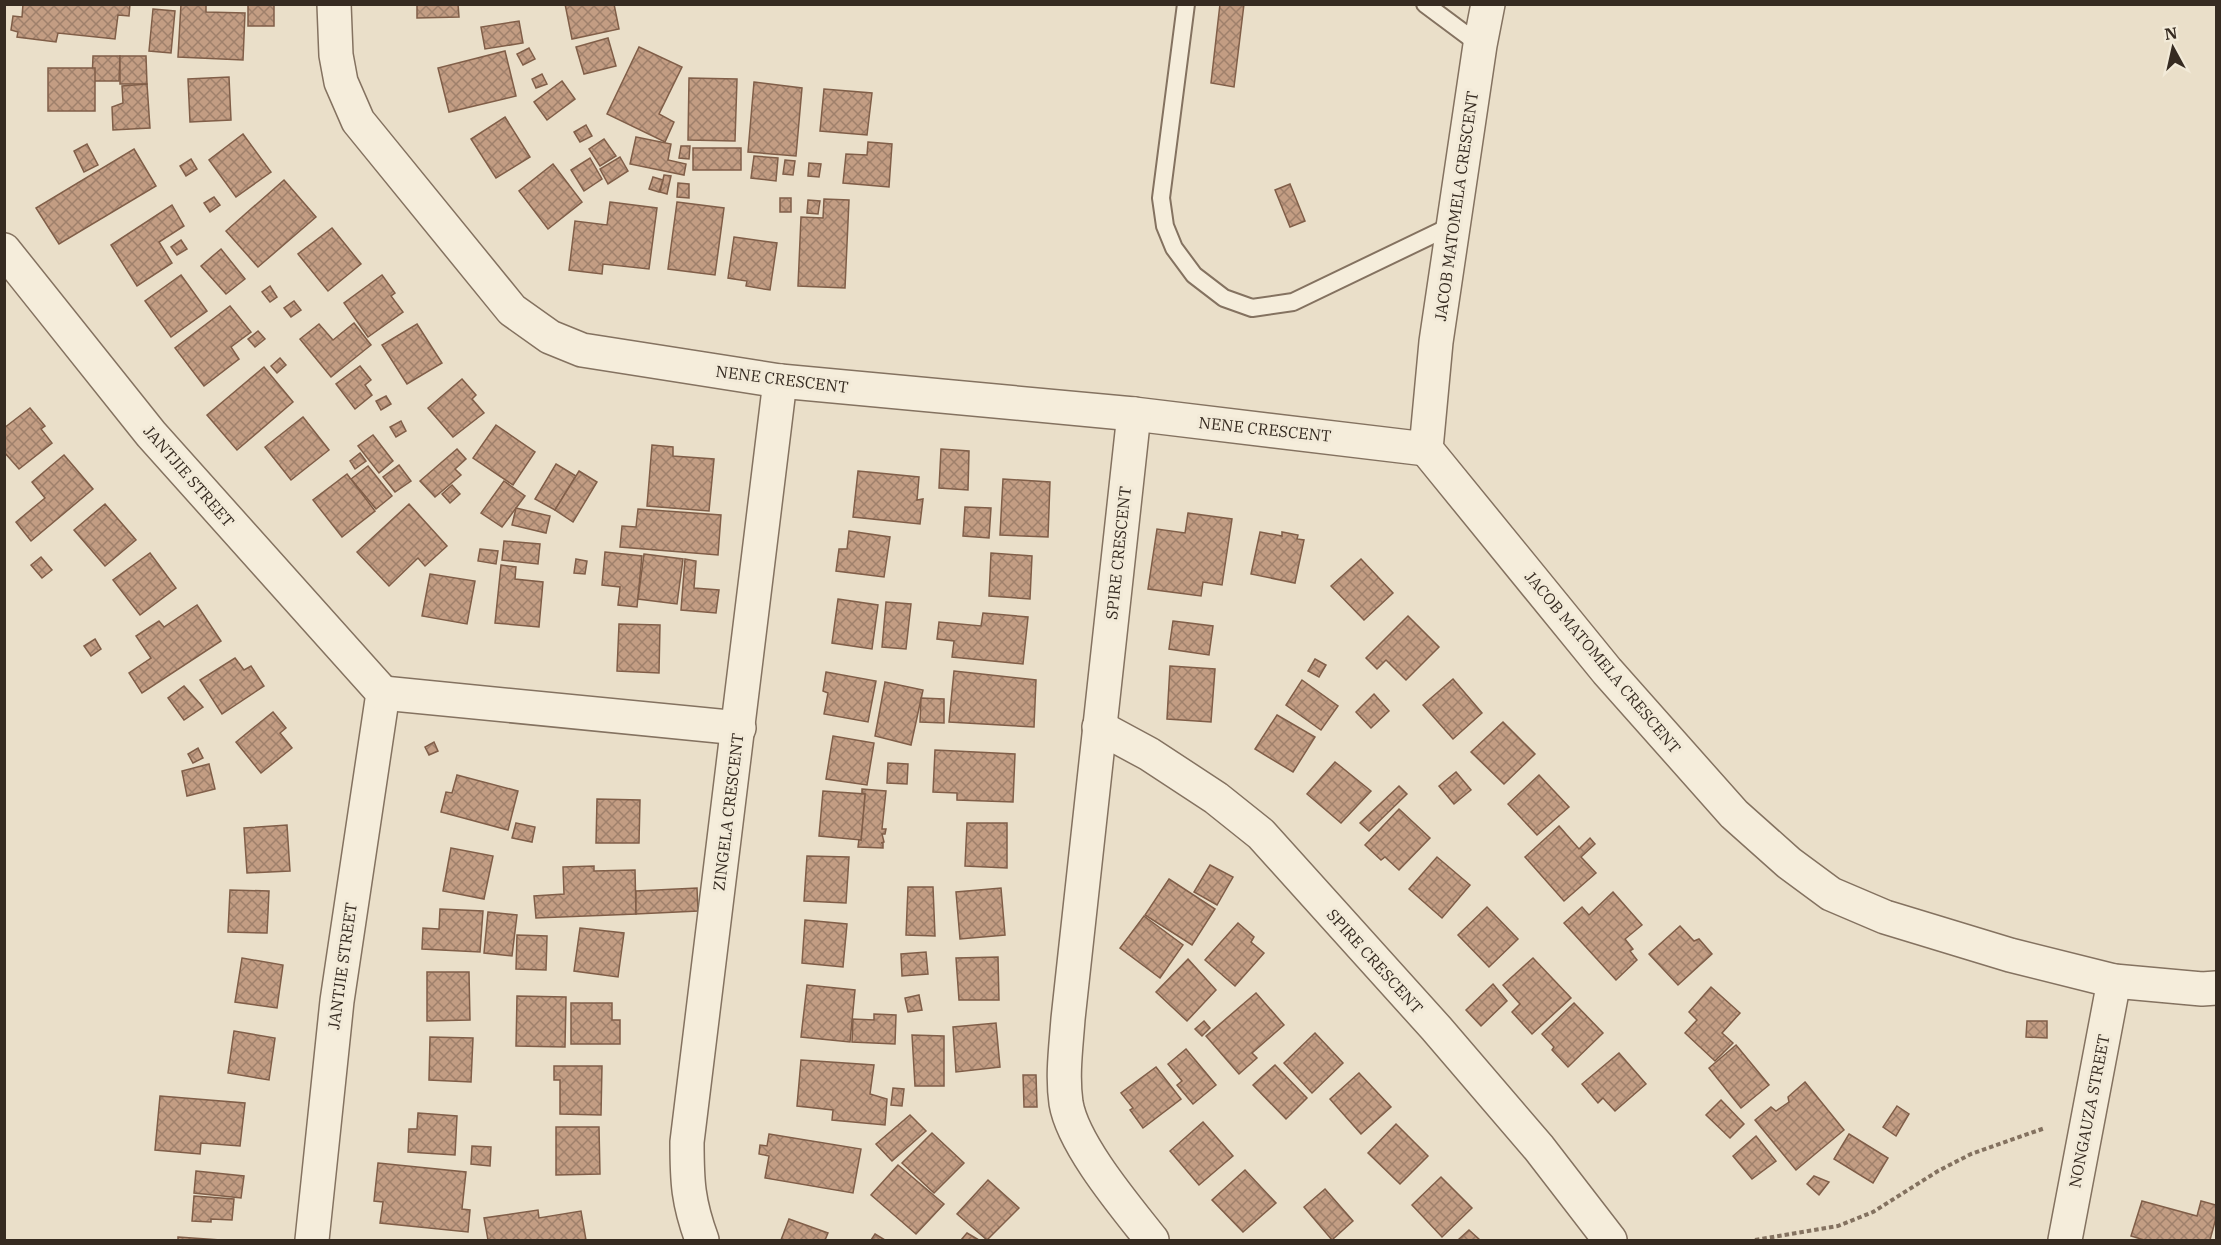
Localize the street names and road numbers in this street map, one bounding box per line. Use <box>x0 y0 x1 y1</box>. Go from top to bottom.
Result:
street label: JACOB MATOMELA CRESCENT <box>1430 90 1482 322</box>
street label: NENE CRESCENT <box>715 361 849 397</box>
street label: NENE CRESCENT <box>1198 412 1332 446</box>
street label: JANTJIE STREET <box>139 421 239 531</box>
street label: SPIRE CRESCENT <box>1101 485 1135 621</box>
street label: JACOB MATOMELA CRESCENT <box>1521 567 1685 757</box>
street label: ZINGELA CRESCENT <box>708 732 748 892</box>
street label: JANTJIE STREET <box>323 901 361 1031</box>
street label: SPIRE CRESCENT <box>1323 905 1427 1017</box>
street label: NONGAUZA STREET <box>2064 1032 2114 1190</box>

